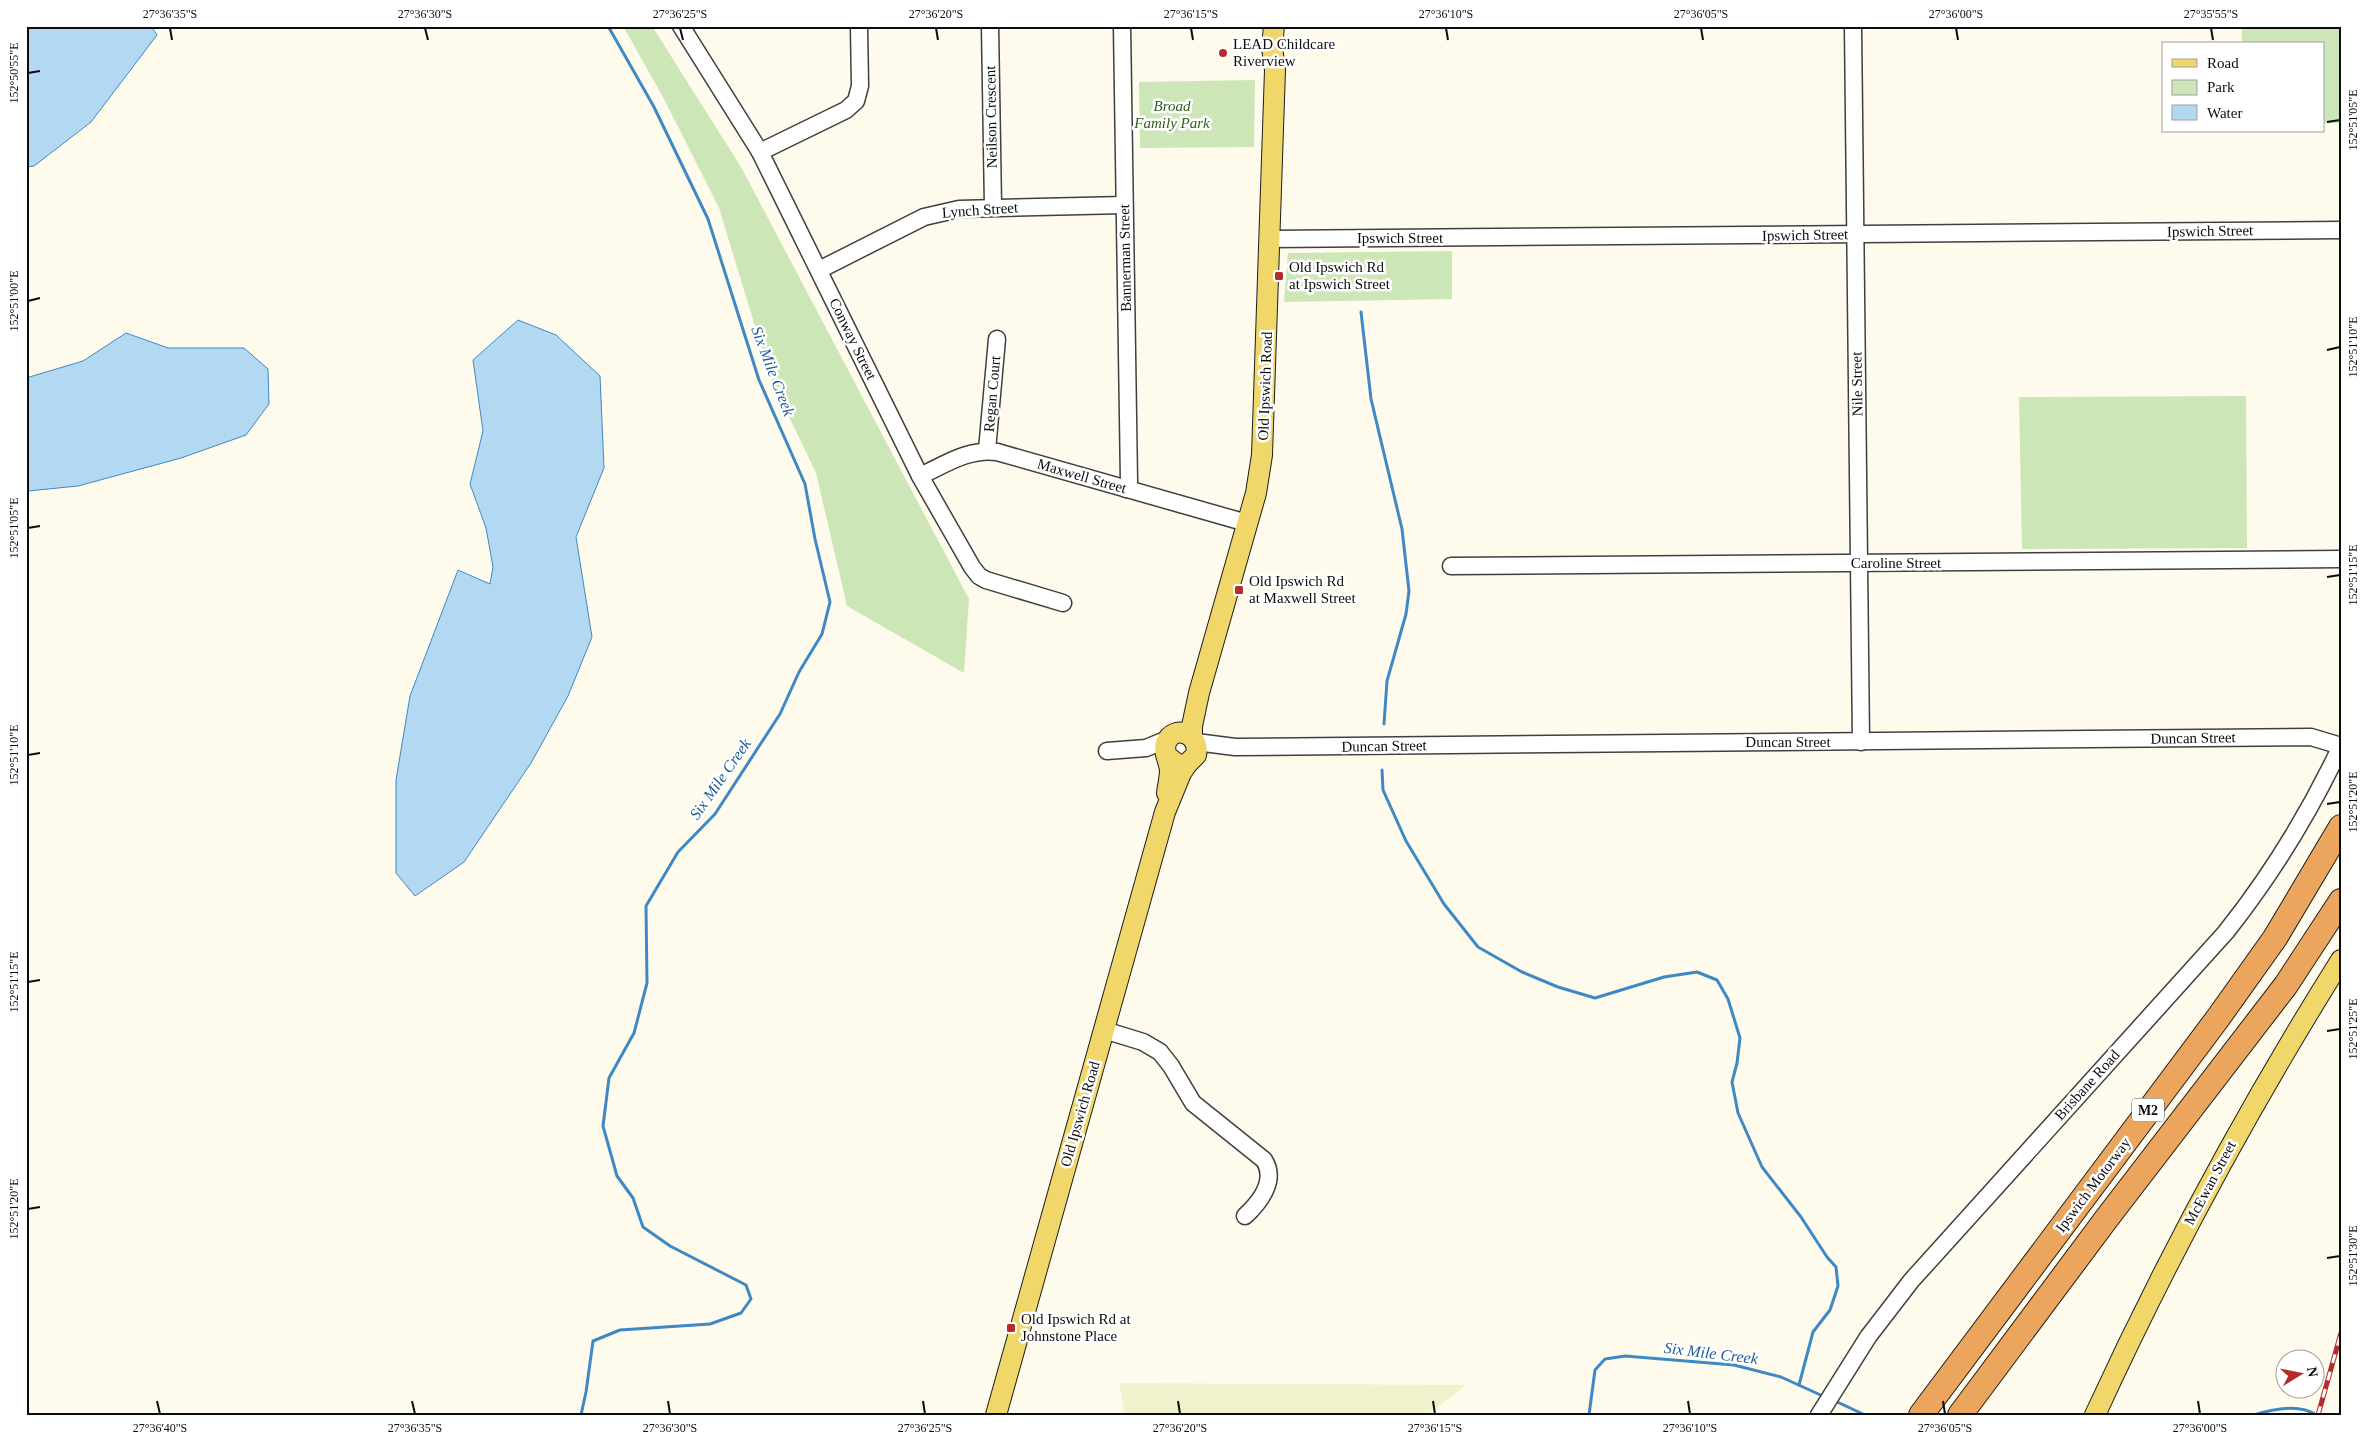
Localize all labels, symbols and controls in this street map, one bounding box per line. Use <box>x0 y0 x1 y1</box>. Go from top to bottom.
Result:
text: 27°36'35"S <box>143 7 197 21</box>
text: 27°36'30"S <box>398 7 452 21</box>
text: 27°36'25"S <box>653 7 707 21</box>
text: 27°36'20"S <box>909 7 963 21</box>
text: 27°36'15"S <box>1164 7 1218 21</box>
text: 27°36'10"S <box>1419 7 1473 21</box>
text: 27°36'05"S <box>1674 7 1728 21</box>
text: 27°36'00"S <box>1929 7 1983 21</box>
text: 27°35'55"S <box>2184 7 2238 21</box>
place label: LEAD Childcare Riverview <box>1233 36 1335 69</box>
text: 152°50'55"E <box>7 42 21 104</box>
legend <box>2162 42 2324 132</box>
marker: LEAD Childcare Riverview <box>1217 47 1229 59</box>
text: Road <box>2207 55 2239 71</box>
street label: Neilson Crescent <box>982 65 1000 169</box>
text: Park <box>2207 79 2235 95</box>
text: 152°51'05"E <box>2346 89 2360 151</box>
park label: Broad Family Park <box>1133 98 1210 131</box>
text: Water <box>2207 105 2242 121</box>
street label: Lynch Street <box>941 199 1019 221</box>
street label: Bannerman Street <box>1116 203 1134 312</box>
street label: Ipswich Street <box>2167 222 2254 240</box>
street label: Ipswich Street <box>1762 226 1849 244</box>
street label: Ipswich Street <box>1357 230 1444 246</box>
place label: Old Ipswich Rd at Ipswich Street <box>1289 259 1391 292</box>
text: 152°51'00"E <box>7 270 21 332</box>
marker: Old Ipswich Rd at Ipswich Street <box>1273 270 1285 282</box>
street label: Conway Street <box>826 296 880 383</box>
text: 152°51'10"E <box>2346 316 2360 378</box>
water label: Six Mile Creek <box>748 324 798 419</box>
street label: Old Ipswich Road <box>1255 331 1275 441</box>
street label: Nile Street <box>1848 351 1866 416</box>
street label: Regan Court <box>981 355 1003 433</box>
street label: Maxwell Street <box>1036 456 1129 497</box>
text: 152°51'05"E <box>7 497 21 559</box>
text: 152°51'15"E <box>2346 544 2360 606</box>
street label: Caroline Street <box>1851 555 1942 571</box>
place label: Old Ipswich Rd at Maxwell Street <box>1249 573 1356 606</box>
marker: Old Ipswich Rd at Maxwell Street <box>1233 584 1245 596</box>
text: 152°51'10"E <box>7 724 21 786</box>
street label: Duncan Street <box>2150 729 2237 747</box>
street label: Duncan Street <box>1745 734 1832 750</box>
water label: Six Mile Creek <box>686 735 755 823</box>
street label: Duncan Street <box>1341 737 1428 755</box>
text: 152°51'20"E <box>2346 771 2360 833</box>
text: 152°51'15"E <box>7 951 21 1013</box>
text: 152°51'25"E <box>2346 998 2360 1060</box>
street label: Brisbane Road <box>2051 1046 2123 1123</box>
street label: Old Ipswich Road <box>1057 1059 1103 1169</box>
road number: M2 <box>2132 1098 2164 1122</box>
street label: Ipswich Motorway <box>2052 1134 2134 1235</box>
street label: McEwan Street <box>2181 1138 2239 1228</box>
text: 152°51'20"E <box>7 1178 21 1240</box>
text: 152°51'30"E <box>2346 1225 2360 1287</box>
place label: Old Ipswich Rd at Johnstone Place <box>1021 1311 1131 1344</box>
marker: Old Ipswich Rd at Johnstone Place <box>1005 1322 1017 1334</box>
water label: Six Mile Creek <box>1663 1339 1760 1367</box>
north arrow <box>2274 1348 2324 1398</box>
text: N <box>2304 1366 2321 1378</box>
text: 27°36'40"S <box>133 1421 187 1435</box>
text: 27°36'35"S <box>388 1421 442 1435</box>
text: 27°36'30"S <box>643 1421 697 1435</box>
text: 27°36'25"S <box>898 1421 952 1435</box>
text: 27°36'20"S <box>1153 1421 1207 1435</box>
text: 27°36'15"S <box>1408 1421 1462 1435</box>
text: 27°36'10"S <box>1663 1421 1717 1435</box>
text: 27°36'05"S <box>1918 1421 1972 1435</box>
text: 27°36'00"S <box>2173 1421 2227 1435</box>

